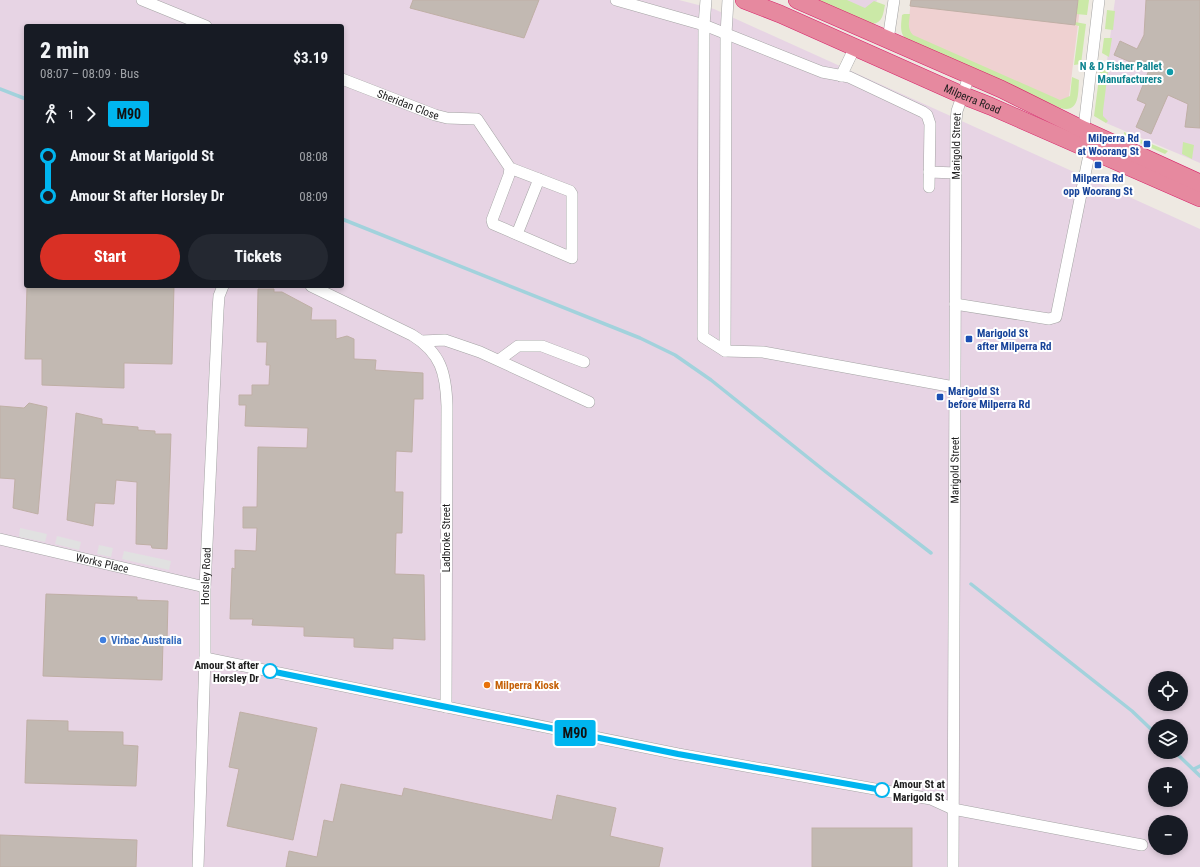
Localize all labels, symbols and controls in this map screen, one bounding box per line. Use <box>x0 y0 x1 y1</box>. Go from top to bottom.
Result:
text: 2 min <box>40 38 89 63</box>
text: $3.19 <box>293 49 328 67</box>
place label: N & D Fisher Pallet Manufacturers <box>1080 60 1163 86</box>
text: 08:07 – 08:09 · Bus <box>40 66 139 81</box>
marker: N & D Fisher Pallet Manufacturers <box>1165 67 1175 77</box>
street label: Milperra Road <box>942 82 1003 117</box>
street label: Sheridan Close <box>375 87 440 123</box>
icon: walk <box>40 103 62 125</box>
icon: forward <box>80 103 102 125</box>
text: M90 <box>116 106 141 122</box>
text: 1 <box>68 107 74 122</box>
street label: Marigold Street <box>950 112 964 179</box>
place label: Milperra Rd at Woorang St <box>1077 132 1140 158</box>
marker: Milperra Rd at Woorang St <box>1142 139 1152 149</box>
text: Amour St at Marigold St <box>70 147 214 165</box>
text: 08:08 <box>299 149 328 164</box>
marker: Milperra Rd opp Woorang St <box>1093 160 1103 170</box>
place label: Milperra Rd opp Woorang St <box>1063 172 1133 198</box>
text: Amour St after Horsley Dr <box>70 187 224 205</box>
text: 08:09 <box>299 189 328 204</box>
button: Start <box>40 234 180 280</box>
button: Tickets <box>188 234 328 280</box>
place label: Marigold St after Milperra Rd <box>977 327 1052 353</box>
marker: Marigold St after Milperra Rd <box>964 334 974 344</box>
place label: Marigold St before Milperra Rd <box>948 385 1030 411</box>
marker: Marigold St before Milperra Rd <box>935 392 945 402</box>
street label: Marigold Street <box>948 437 962 503</box>
street label: Ladbroke Street <box>440 504 453 572</box>
street label: Horsley Road <box>199 547 214 605</box>
street label: Works Place <box>74 551 130 576</box>
place label: Virbac Australia <box>111 634 182 647</box>
marker: Virbac Australia <box>98 635 108 645</box>
place label: Amour St after Horsley Dr <box>195 659 259 685</box>
marker: Amour St after Horsley Dr <box>262 663 278 679</box>
map controls <box>1148 671 1188 855</box>
button: locate <box>1148 671 1188 711</box>
place label: Milperra Kiosk <box>495 679 560 692</box>
marker: Milperra Kiosk <box>482 680 492 690</box>
button: layers <box>1148 719 1188 759</box>
line badge: M90 <box>552 720 598 746</box>
text: M90 <box>563 725 587 741</box>
button: + <box>1148 767 1188 807</box>
place label: Amour St at Marigold St <box>893 778 946 804</box>
marker: Amour St at Marigold St <box>874 782 890 798</box>
button: − <box>1148 815 1188 855</box>

